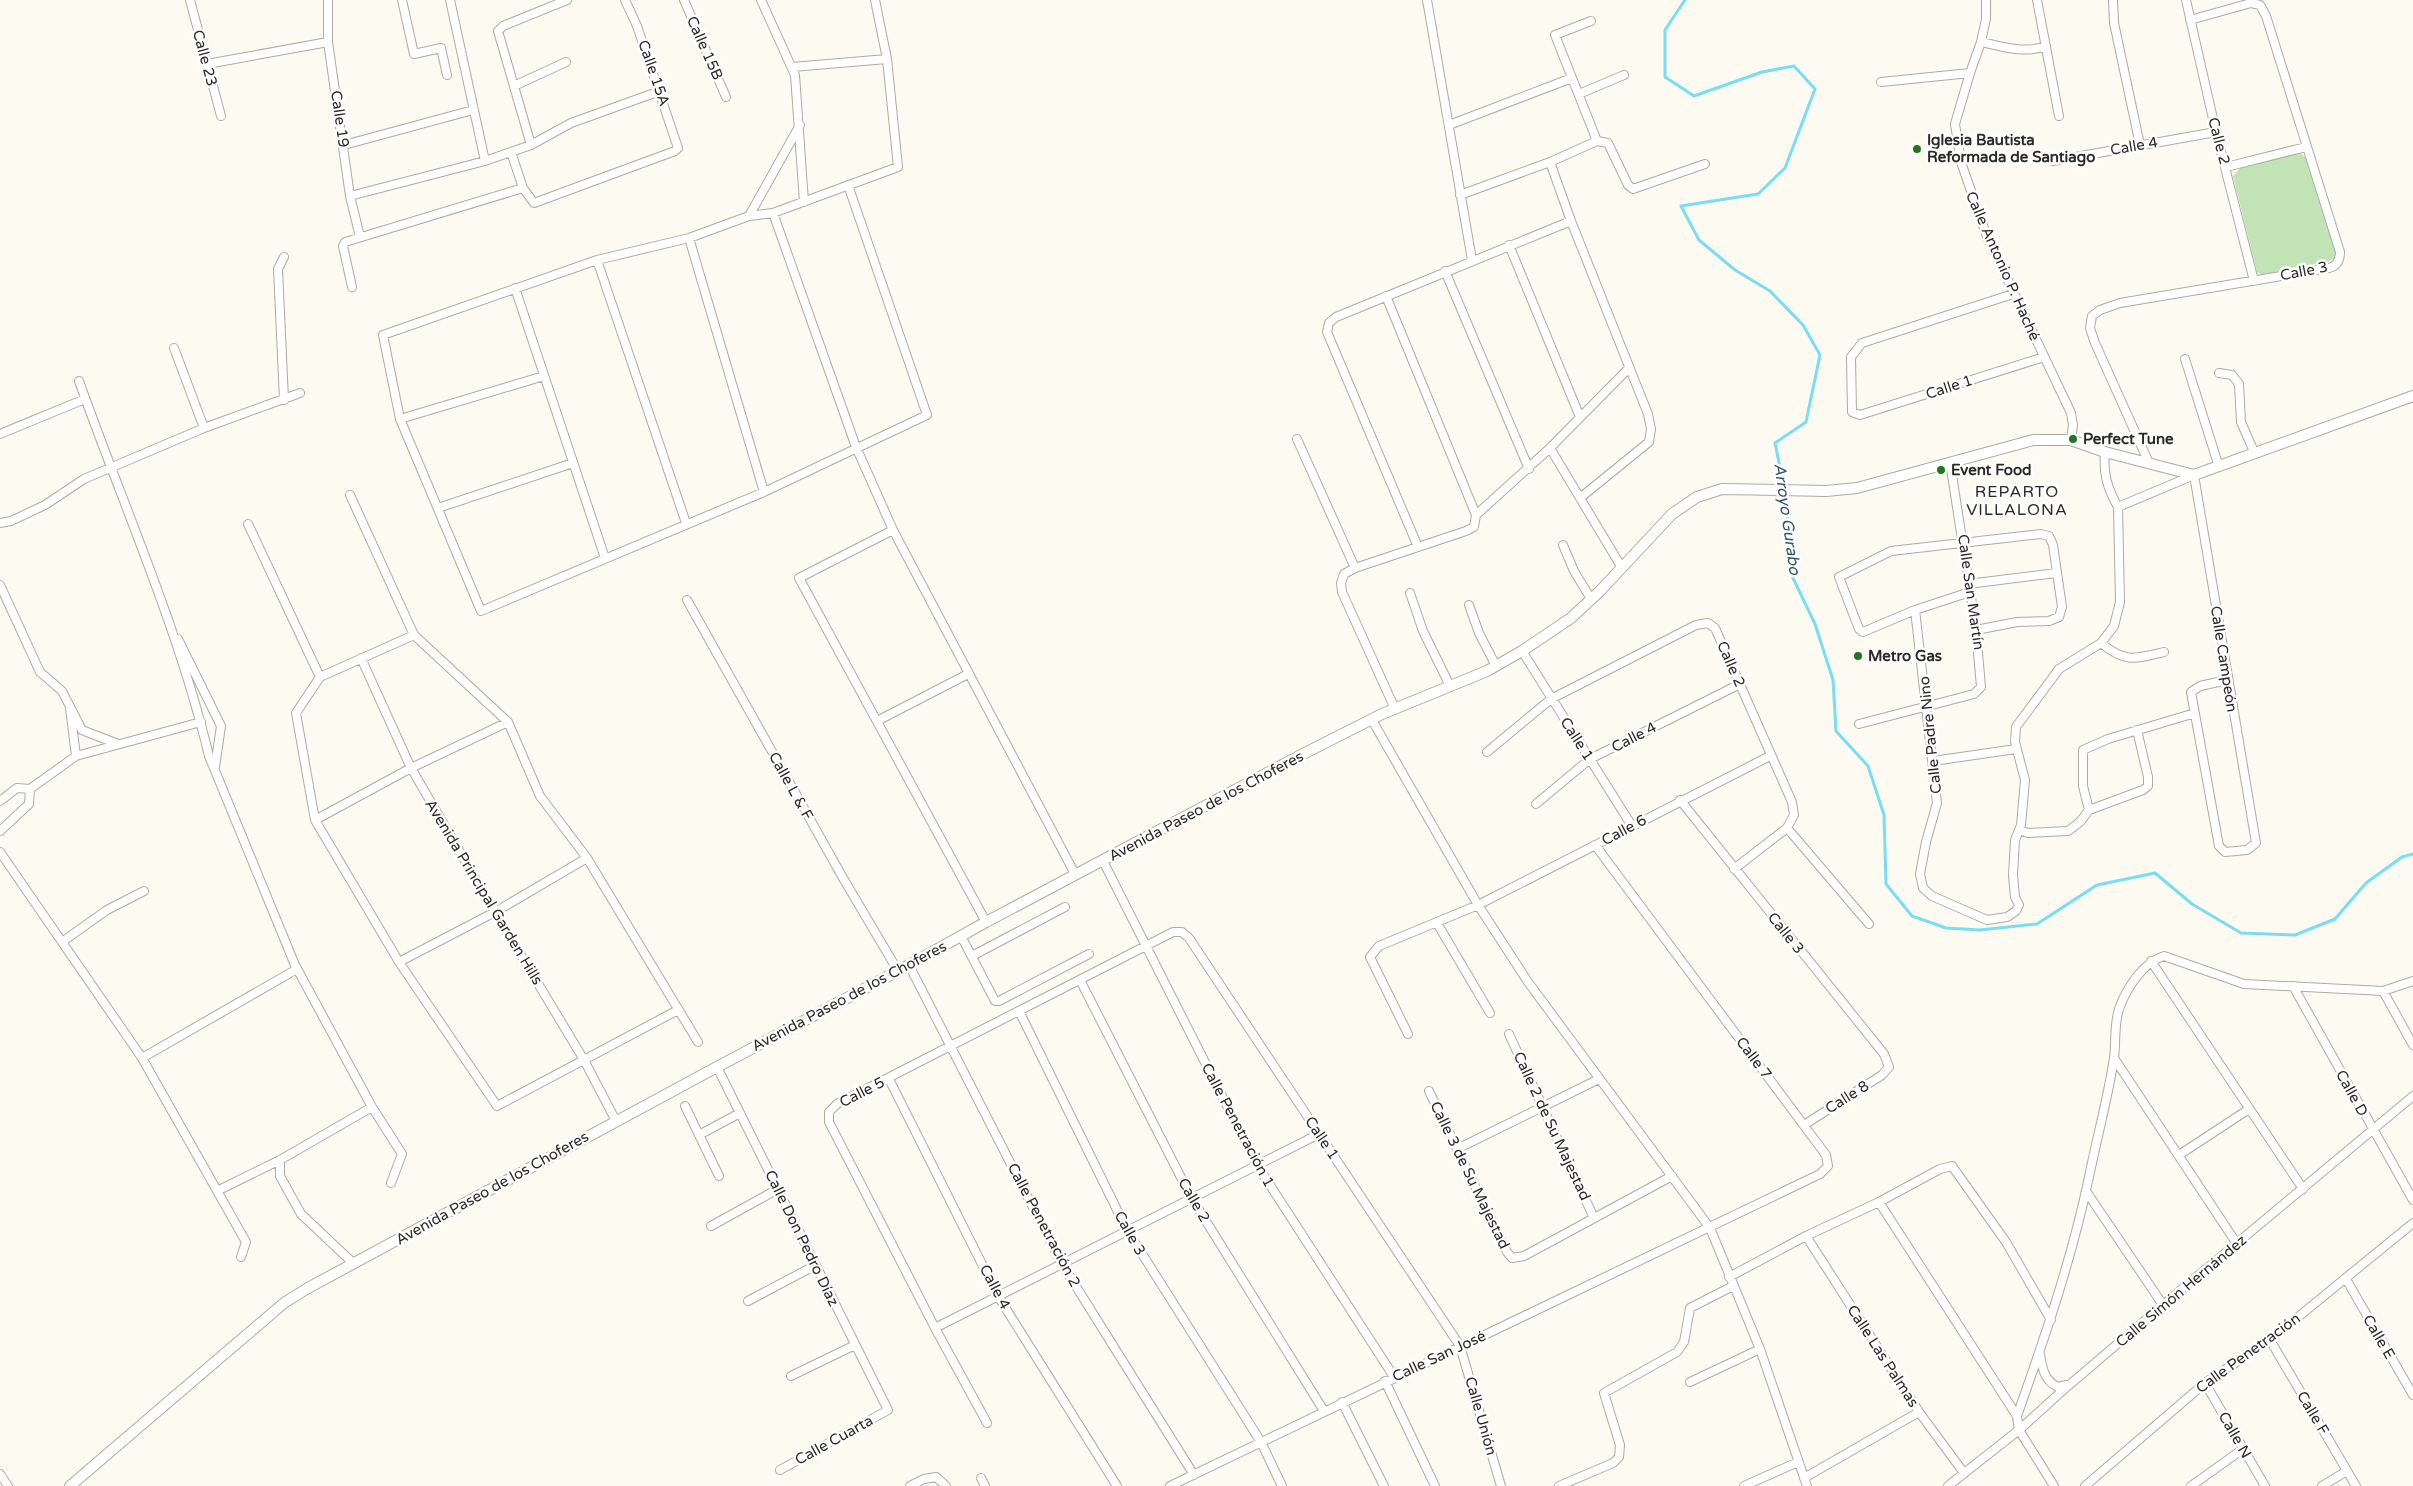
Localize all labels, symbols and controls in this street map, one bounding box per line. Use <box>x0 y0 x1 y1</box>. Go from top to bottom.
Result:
street label: Calle 15B <box>683 13 727 83</box>
street label: Calle 23 <box>189 28 221 88</box>
street label: Calle 15A <box>634 38 674 108</box>
street label: Calle 19 <box>327 89 353 149</box>
street label: Calle 2 <box>2204 115 2234 167</box>
place label: Iglesia Bautista Reformada de Santiago <box>1927 131 2095 167</box>
street label: Calle 4 <box>2109 133 2159 159</box>
marker: Iglesia Bautista Reformada de Santiago <box>1911 143 1923 155</box>
street label: Calle Antonio P. Haché <box>1962 189 2044 343</box>
street label: Calle 3 <box>2279 258 2329 284</box>
street label: Calle 1 <box>1923 371 1975 403</box>
place label: Perfect Tune <box>2083 430 2174 448</box>
marker: Perfect Tune <box>2067 433 2079 445</box>
place label: Event Food <box>1951 461 2031 479</box>
water label: Arroyo Gurabo <box>1769 462 1805 577</box>
marker: Event Food <box>1935 464 1947 476</box>
district label: REPARTO VILLALONA <box>1966 482 2068 520</box>
street label: Calle San Martín <box>1954 533 1988 651</box>
street label: Calle Campeón <box>2207 604 2241 714</box>
street label: Calle 2 <box>1713 638 1749 690</box>
place label: Metro Gas <box>1868 647 1942 665</box>
marker: Metro Gas <box>1852 650 1864 662</box>
street label: Calle Padre Nino <box>1915 675 1945 795</box>
street label: Calle 1 <box>1556 714 1598 764</box>
street label: Calle 4 <box>1608 718 1660 756</box>
street label: Avenida Paseo de los Choferes <box>1106 747 1306 865</box>
street label: Calle L & F <box>765 749 817 823</box>
street label: Avenida Principal Garden Hills <box>421 796 547 988</box>
street label: Calle 6 <box>1599 811 1649 849</box>
street label: Calle 3 <box>1764 909 1808 957</box>
street label: Avenida Paseo de los Choferes <box>749 937 949 1055</box>
street label: Calle 7 <box>1732 1033 1776 1083</box>
street label: Calle 2 de Su Majestad <box>1510 1049 1594 1203</box>
street label: Calle Penetración 1 <box>1198 1060 1278 1190</box>
street label: Calle D <box>2332 1067 2372 1119</box>
street label: Calle 5 <box>836 1073 888 1111</box>
street label: Calle 8 <box>1822 1077 1872 1117</box>
street label: Calle 3 de Su Majestad <box>1426 1098 1514 1252</box>
street label: Calle 1 <box>1301 1113 1343 1163</box>
street label: Avenida Paseo de los Choferes <box>392 1127 592 1249</box>
street label: Calle Penetración 2 <box>1004 1160 1084 1290</box>
street label: Calle Don Pedro Díaz <box>761 1167 843 1309</box>
street label: Calle 2 <box>1174 1175 1214 1225</box>
street label: Calle 3 <box>1110 1208 1150 1258</box>
street label: Calle Simón Hernández <box>2112 1231 2250 1351</box>
street label: Calle 4 <box>976 1262 1014 1312</box>
street label: Calle Las Palmas <box>1843 1302 1923 1410</box>
street label: Calle Penetración <box>2192 1309 2304 1397</box>
street label: Calle E <box>2359 1312 2399 1362</box>
street label: Calle San José <box>1389 1326 1489 1386</box>
street label: Calle Unión <box>1461 1375 1501 1457</box>
street label: Calle F <box>2293 1388 2333 1438</box>
street label: Calle N <box>2215 1409 2255 1461</box>
street label: Calle Cuarta <box>792 1411 876 1469</box>

